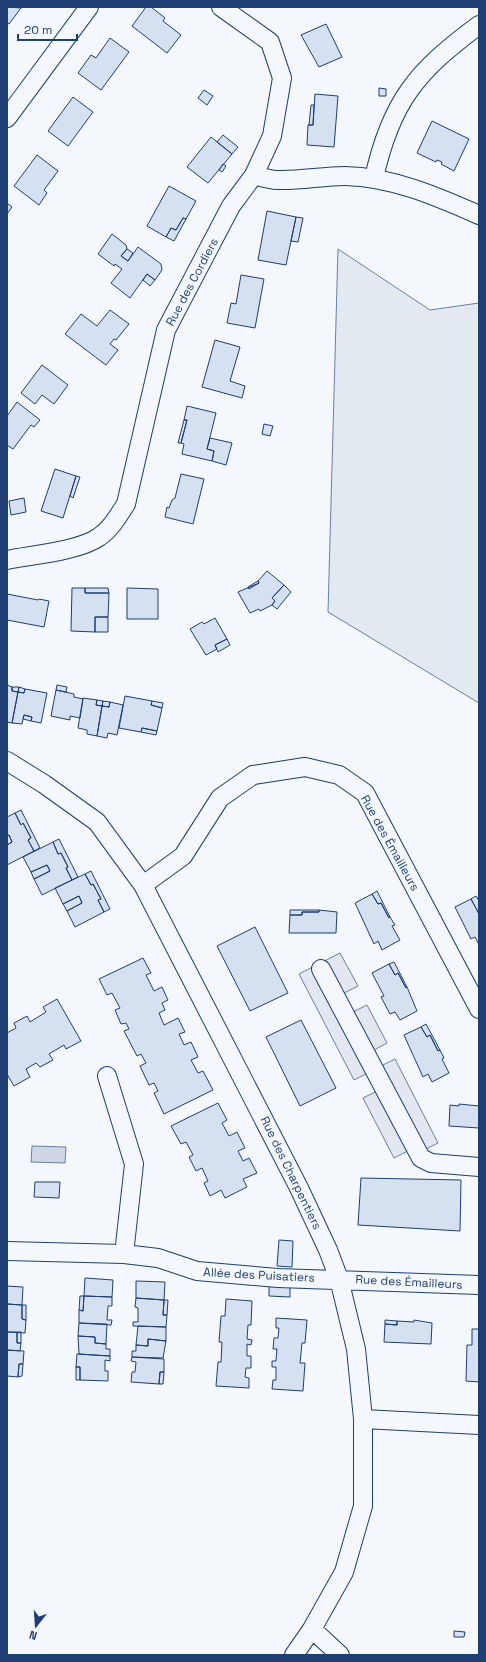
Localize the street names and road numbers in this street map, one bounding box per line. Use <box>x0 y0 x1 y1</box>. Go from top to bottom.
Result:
street label: Rue des Cordiers <box>162 235 222 329</box>
street label: Rue des Émailleurs <box>357 792 423 894</box>
street label: Rue des Charpentiers <box>257 1114 325 1232</box>
street label: Allée des Puisatiers <box>203 1264 315 1286</box>
street label: Rue des Émailleurs <box>355 1271 463 1293</box>

